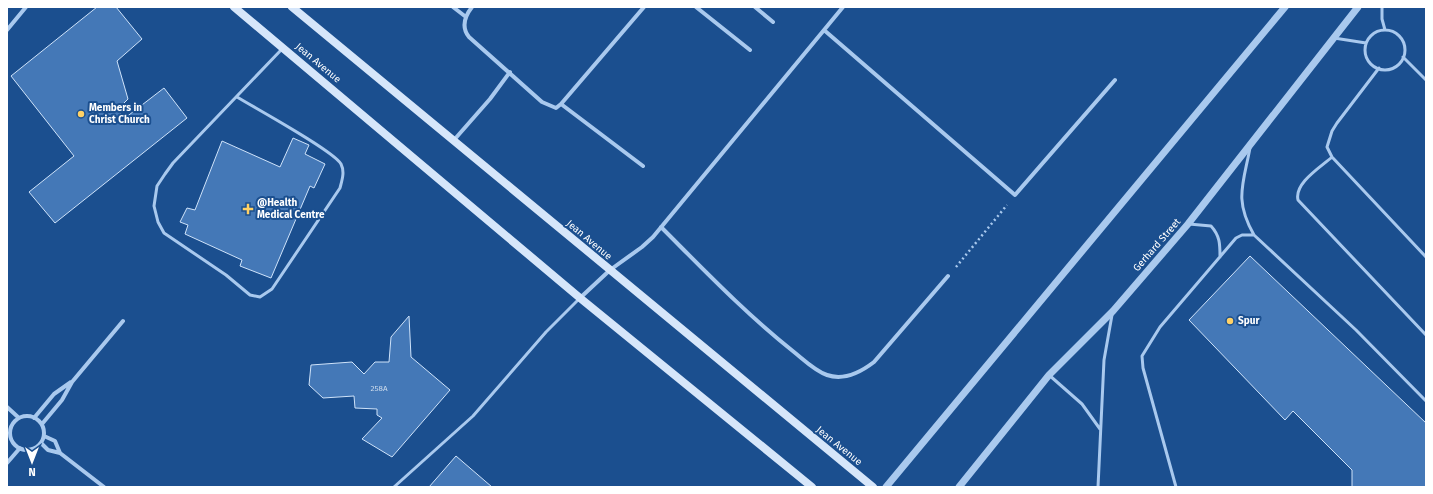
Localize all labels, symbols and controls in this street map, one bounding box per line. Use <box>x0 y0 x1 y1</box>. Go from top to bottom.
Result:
street label: Jean Avenue <box>293 41 343 85</box>
place label: Members in Christ Church <box>89 102 150 126</box>
marker: Members in Christ Church <box>76 109 86 119</box>
place label: @Health Medical Centre <box>257 197 325 221</box>
marker: @Health Medical Centre <box>242 203 254 215</box>
street label: Gerhard Street <box>1131 216 1184 274</box>
street label: Jean Avenue <box>564 218 614 262</box>
place label: Spur <box>1238 315 1260 327</box>
marker: Spur <box>1225 316 1235 326</box>
house number: 258A <box>371 384 388 393</box>
street label: Jean Avenue <box>814 424 864 468</box>
north arrow <box>12 442 52 482</box>
text: N <box>28 465 36 478</box>

